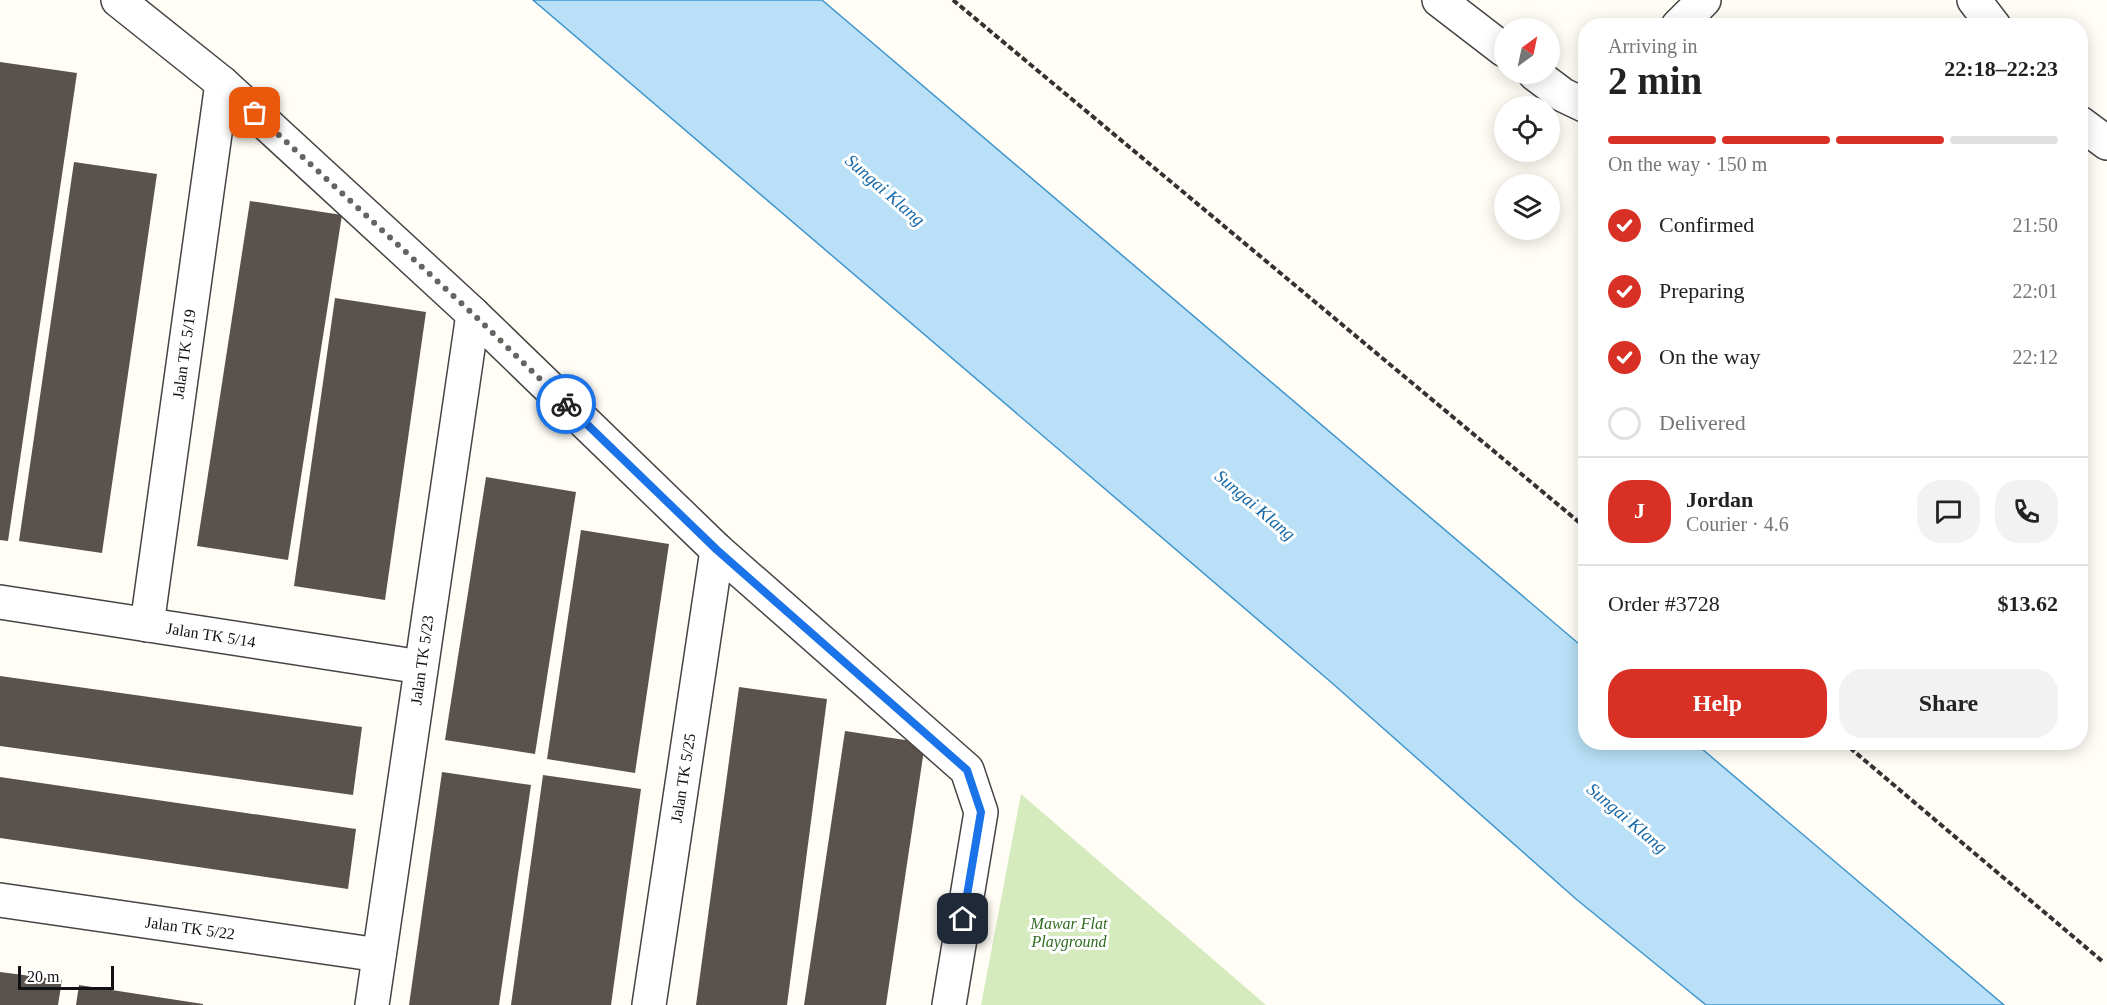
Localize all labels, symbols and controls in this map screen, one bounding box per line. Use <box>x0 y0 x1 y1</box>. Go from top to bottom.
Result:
north arrow <box>1494 18 1560 84</box>
map controls <box>1494 18 1560 240</box>
text: Arriving in <box>1608 35 1697 57</box>
text: 22:18–22:23 <box>1944 56 2058 81</box>
text: 2 min <box>1608 59 1702 102</box>
pin <box>229 87 280 138</box>
icon: bag <box>238 96 271 129</box>
button: locate <box>1494 96 1560 162</box>
water label: Sungai Klang <box>841 150 929 230</box>
text: On the way · 150 m <box>1608 153 1767 175</box>
button: layers <box>1494 174 1560 240</box>
icon: check <box>1608 209 1641 242</box>
text: Confirmed <box>1659 212 1754 237</box>
text: 21:50 <box>2012 214 2058 236</box>
icon: check <box>1608 275 1641 308</box>
text: Preparing <box>1659 278 1745 303</box>
text: 22:01 <box>2012 280 2058 302</box>
street label: Jalan TK 5/19 <box>169 308 199 400</box>
icon: check <box>1608 341 1641 374</box>
text: On the way <box>1659 344 1760 369</box>
text: 22:12 <box>2012 346 2058 368</box>
courier <box>536 374 596 434</box>
icon: bike <box>550 388 583 421</box>
text: Delivered <box>1659 410 1746 435</box>
water label: Sungai Klang <box>1211 466 1299 544</box>
button: chat <box>1917 480 1980 543</box>
button: phone <box>1995 480 2058 543</box>
text: Jordan <box>1686 487 1753 512</box>
text: J <box>1634 498 1645 523</box>
text: Courier · 4.6 <box>1686 513 1789 535</box>
text: Order #3728 <box>1608 591 1720 616</box>
text: $13.62 <box>1998 591 2058 616</box>
street label: Jalan TK 5/23 <box>407 614 437 706</box>
street label: Jalan TK 5/14 <box>165 620 257 650</box>
button: Help <box>1608 669 1827 738</box>
button: Share <box>1839 669 2058 738</box>
street label: Jalan TK 5/25 <box>668 732 698 824</box>
water label: Sungai Klang <box>1583 779 1671 857</box>
pin <box>937 893 988 944</box>
icon: home <box>946 902 979 935</box>
street label: Jalan TK 5/22 <box>144 913 236 943</box>
park label: Mawar Flat Playground <box>1030 915 1108 951</box>
scale bar <box>18 963 114 990</box>
text: 20 m <box>27 968 59 985</box>

